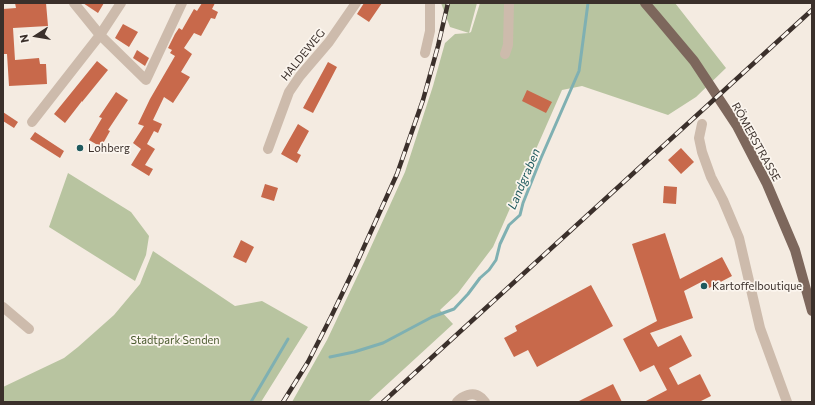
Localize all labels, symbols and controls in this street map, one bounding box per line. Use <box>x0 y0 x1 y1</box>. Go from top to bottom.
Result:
north arrow <box>16 16 56 56</box>
street label: HALDEWEG <box>278 27 328 83</box>
text: N <box>17 33 31 44</box>
street label: RÖMERSTRASSE <box>729 100 783 184</box>
place label: Lohberg <box>88 141 130 155</box>
marker: Lohberg <box>75 143 85 153</box>
water label: Landgraben <box>505 146 543 212</box>
place label: Kartoffelboutique <box>712 279 802 293</box>
marker: Kartoffelboutique <box>699 281 709 291</box>
park label: Stadtpark Senden <box>130 333 220 347</box>

